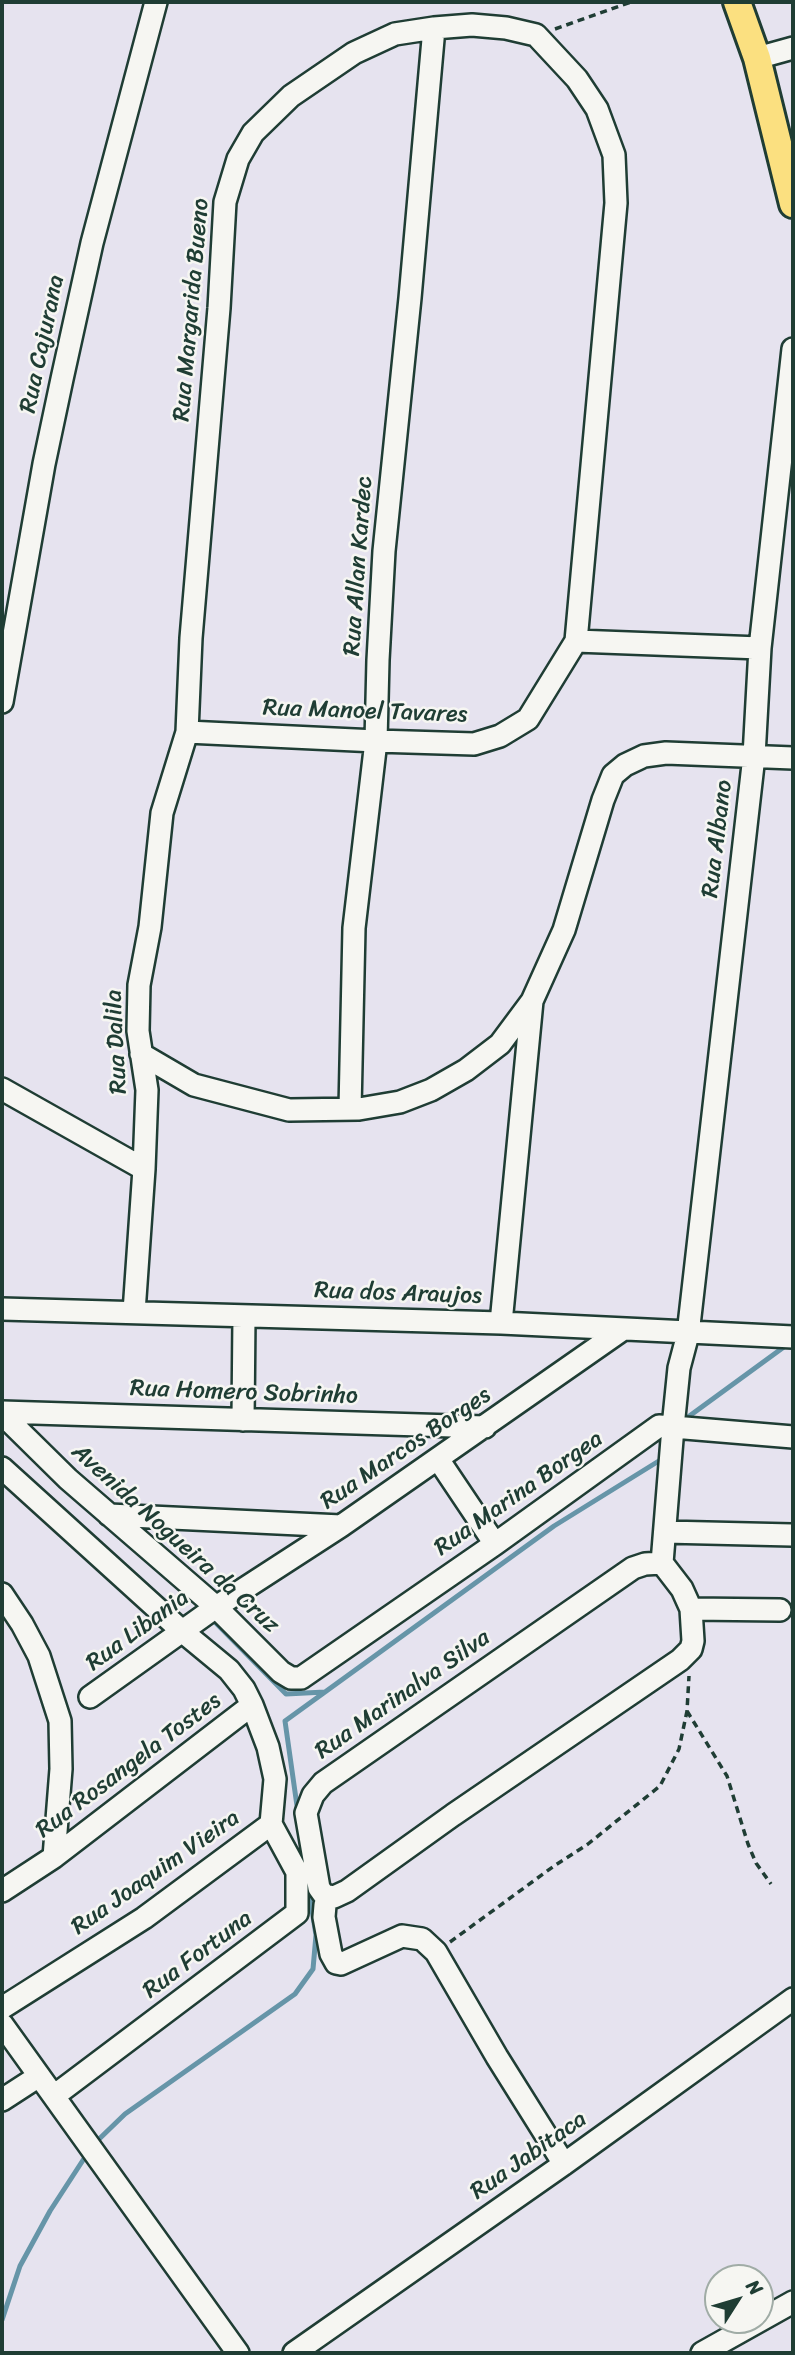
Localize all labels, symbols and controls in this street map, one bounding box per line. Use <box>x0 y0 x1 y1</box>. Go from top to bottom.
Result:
street label: Rua Margarida Bueno <box>168 197 216 423</box>
street label: Rua Cajurana <box>14 272 72 416</box>
street label: Rua Allan Kardec <box>338 475 380 657</box>
street label: Rua Manoel Tavares <box>262 694 468 730</box>
street label: Rua Albano <box>696 778 740 900</box>
street label: Rua Dalila <box>100 989 134 1095</box>
street label: Rua dos Araujos <box>314 1277 482 1311</box>
street label: Rua Homero Sobrinho <box>130 1375 358 1411</box>
street label: Rua Marcos Borges <box>315 1381 497 1517</box>
street label: Rua Marina Borgea <box>429 1425 609 1563</box>
street label: Avenida Nogueira da Cruz <box>65 1438 285 1640</box>
street label: Rua Libania <box>81 1584 195 1678</box>
street label: Rua Marinalva Silva <box>310 1624 496 1766</box>
street label: Rua Rosangela Tostes <box>31 1687 227 1845</box>
street label: Rua Joaquim Vieira <box>66 1804 246 1942</box>
street label: Rua Fortuna <box>138 1905 258 2005</box>
street label: Rua Jabitaca <box>465 2105 593 2207</box>
north arrow <box>704 2264 774 2334</box>
text: N <box>737 2272 772 2302</box>

